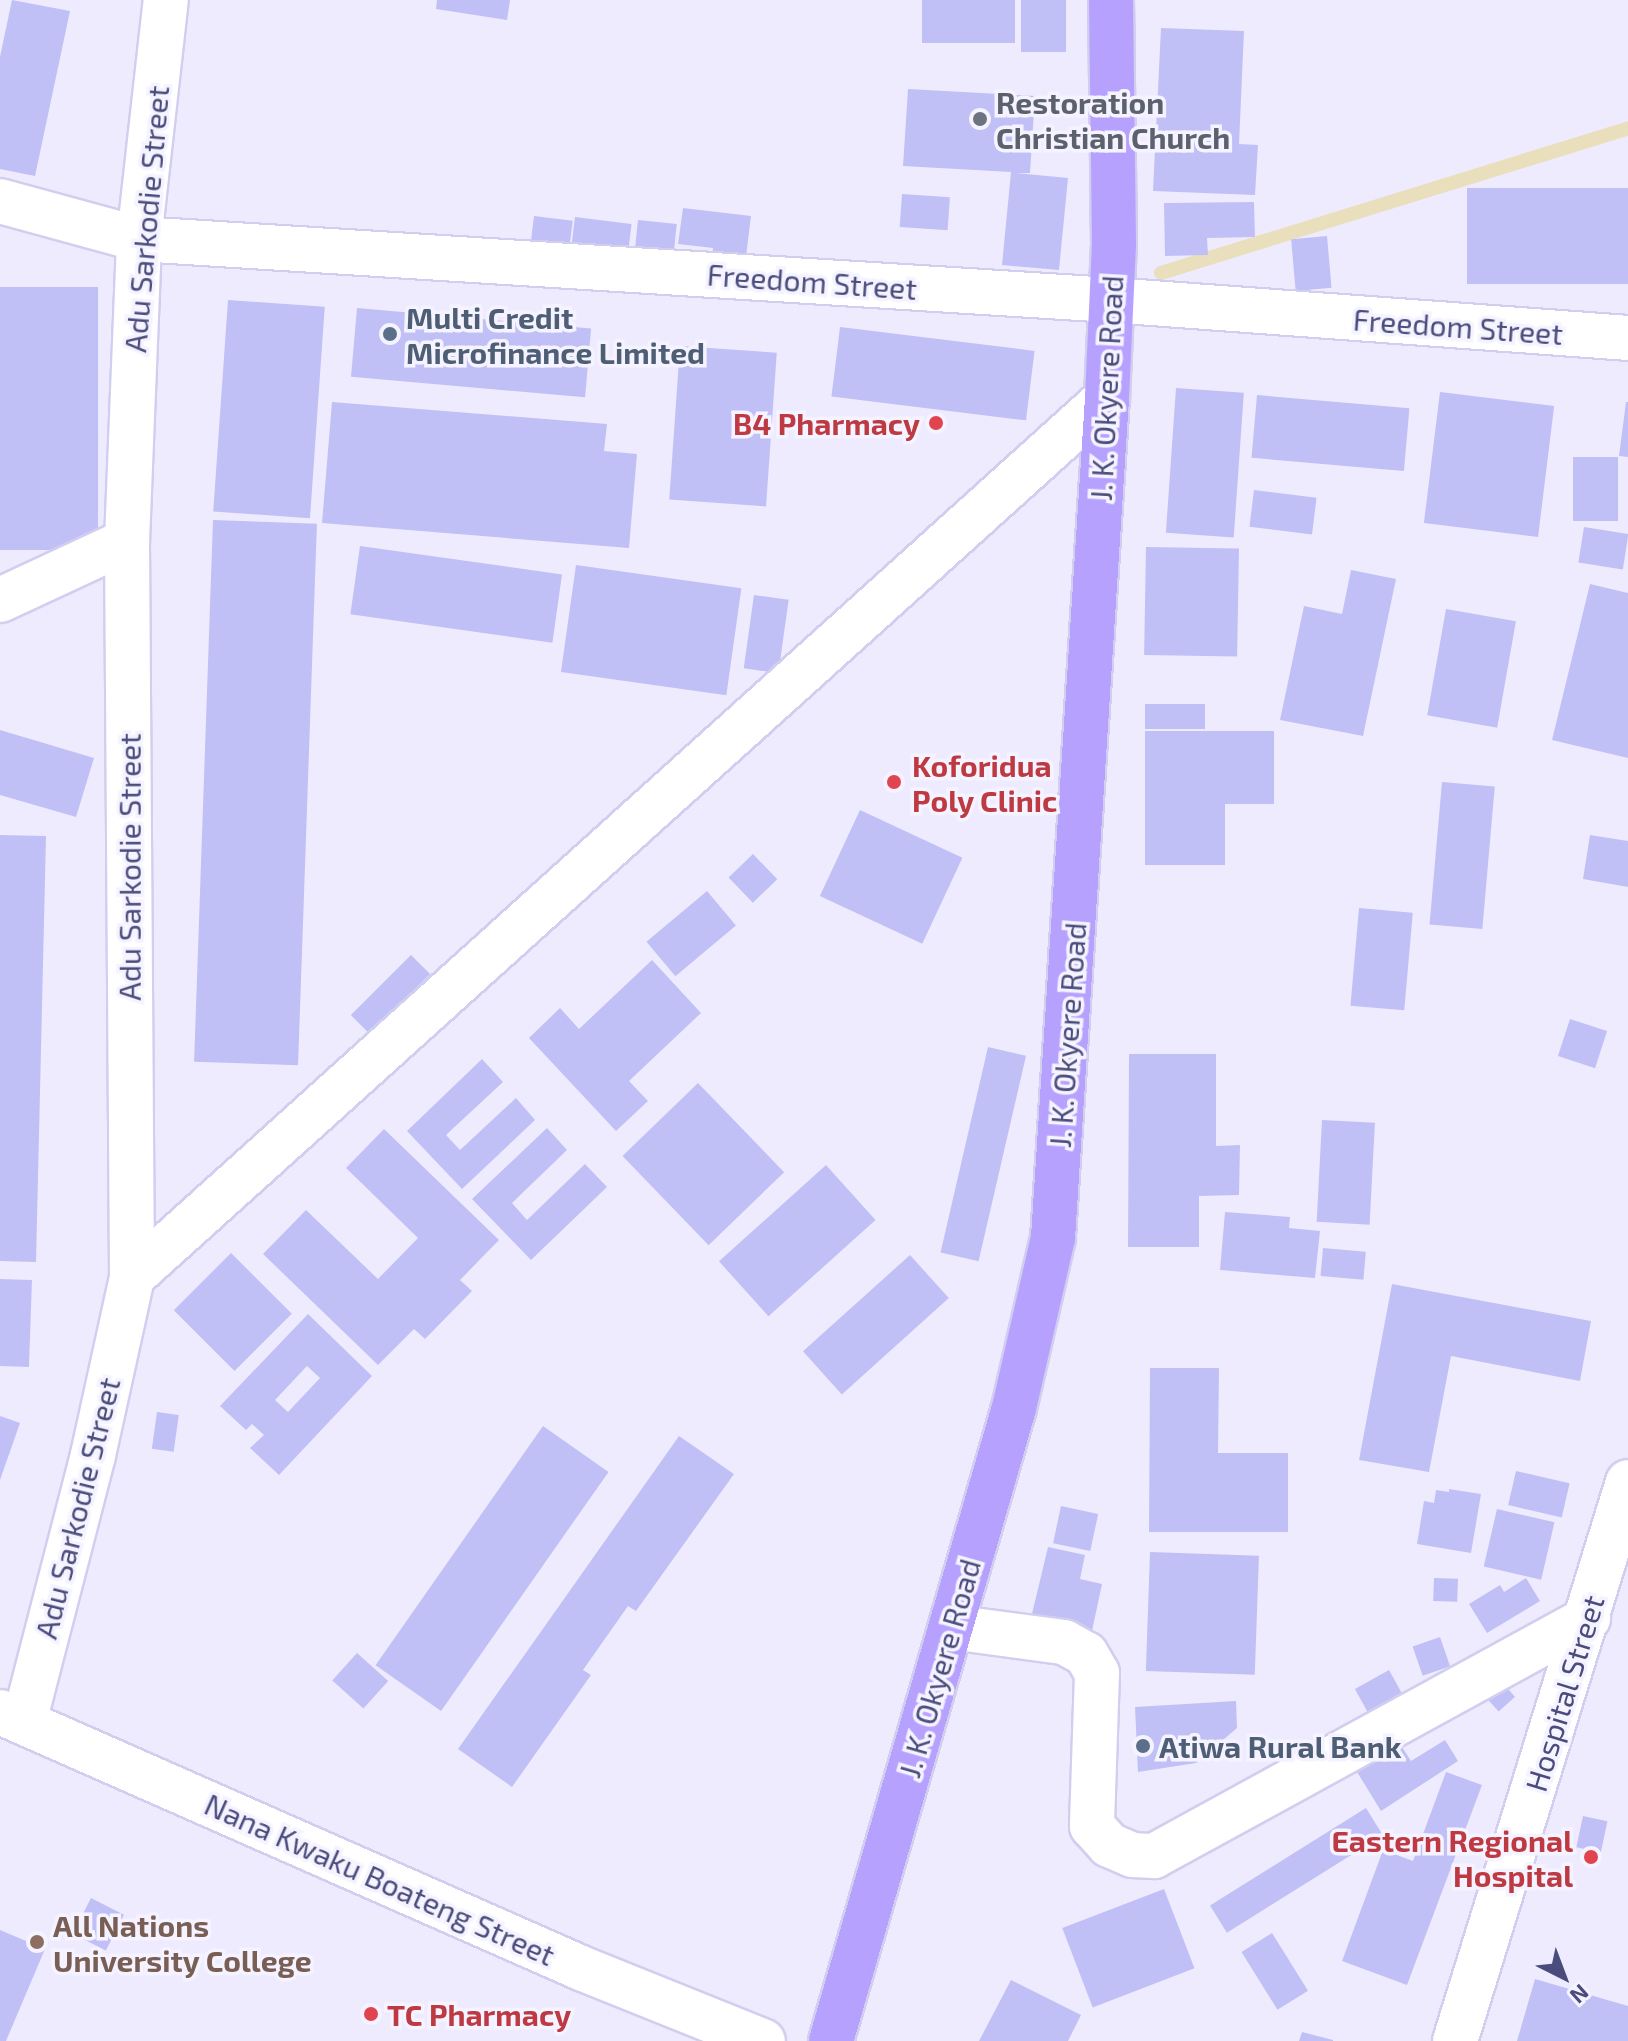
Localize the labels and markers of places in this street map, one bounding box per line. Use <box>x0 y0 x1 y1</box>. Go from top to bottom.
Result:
place label: Restoration Christian Church <box>996 84 1230 154</box>
marker: Restoration Christian Church <box>971 110 989 128</box>
place label: Multi Credit Microfinance Limited <box>406 299 705 370</box>
marker: Multi Credit Microfinance Limited <box>381 325 399 343</box>
place label: B4 Pharmacy <box>733 405 920 441</box>
marker: B4 Pharmacy <box>927 414 945 432</box>
place label: Koforidua Poly Clinic <box>912 747 1058 818</box>
marker: Koforidua Poly Clinic <box>883 771 905 793</box>
place label: Atiwa Rural Bank <box>1159 1728 1402 1764</box>
marker: Atiwa Rural Bank <box>1134 1737 1152 1755</box>
place label: Eastern Regional Hospital <box>1332 1822 1573 1892</box>
marker: Eastern Regional Hospital <box>1580 1846 1602 1868</box>
place label: All Nations University College <box>53 1907 312 1978</box>
marker: All Nations University College <box>28 1933 46 1951</box>
place label: TC Pharmacy <box>387 1996 571 2032</box>
marker: TC Pharmacy <box>362 2005 380 2023</box>

